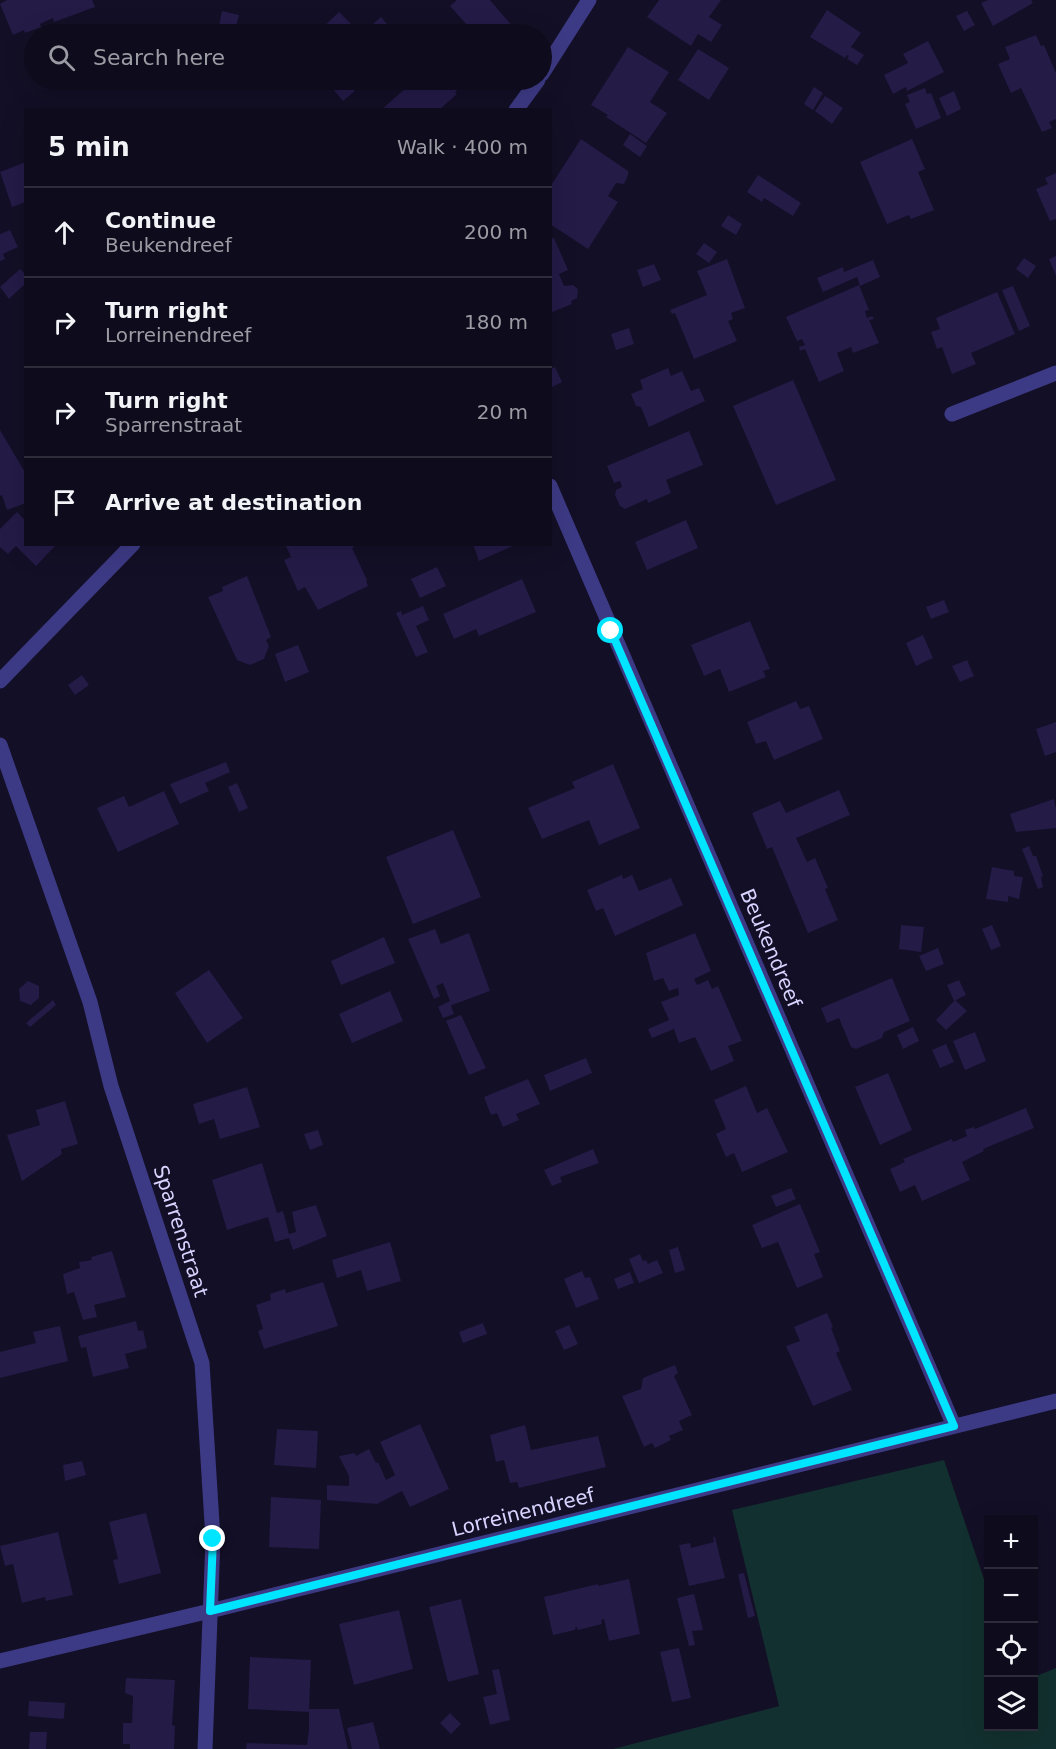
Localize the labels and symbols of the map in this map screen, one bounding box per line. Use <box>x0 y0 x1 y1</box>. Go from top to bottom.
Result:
route start <box>597 617 623 643</box>
street label: Beukendreef <box>735 885 807 1012</box>
street label: Sparrenstraat <box>148 1162 214 1300</box>
street label: Lorreinendreef <box>449 1482 598 1541</box>
route end <box>199 1525 225 1551</box>

